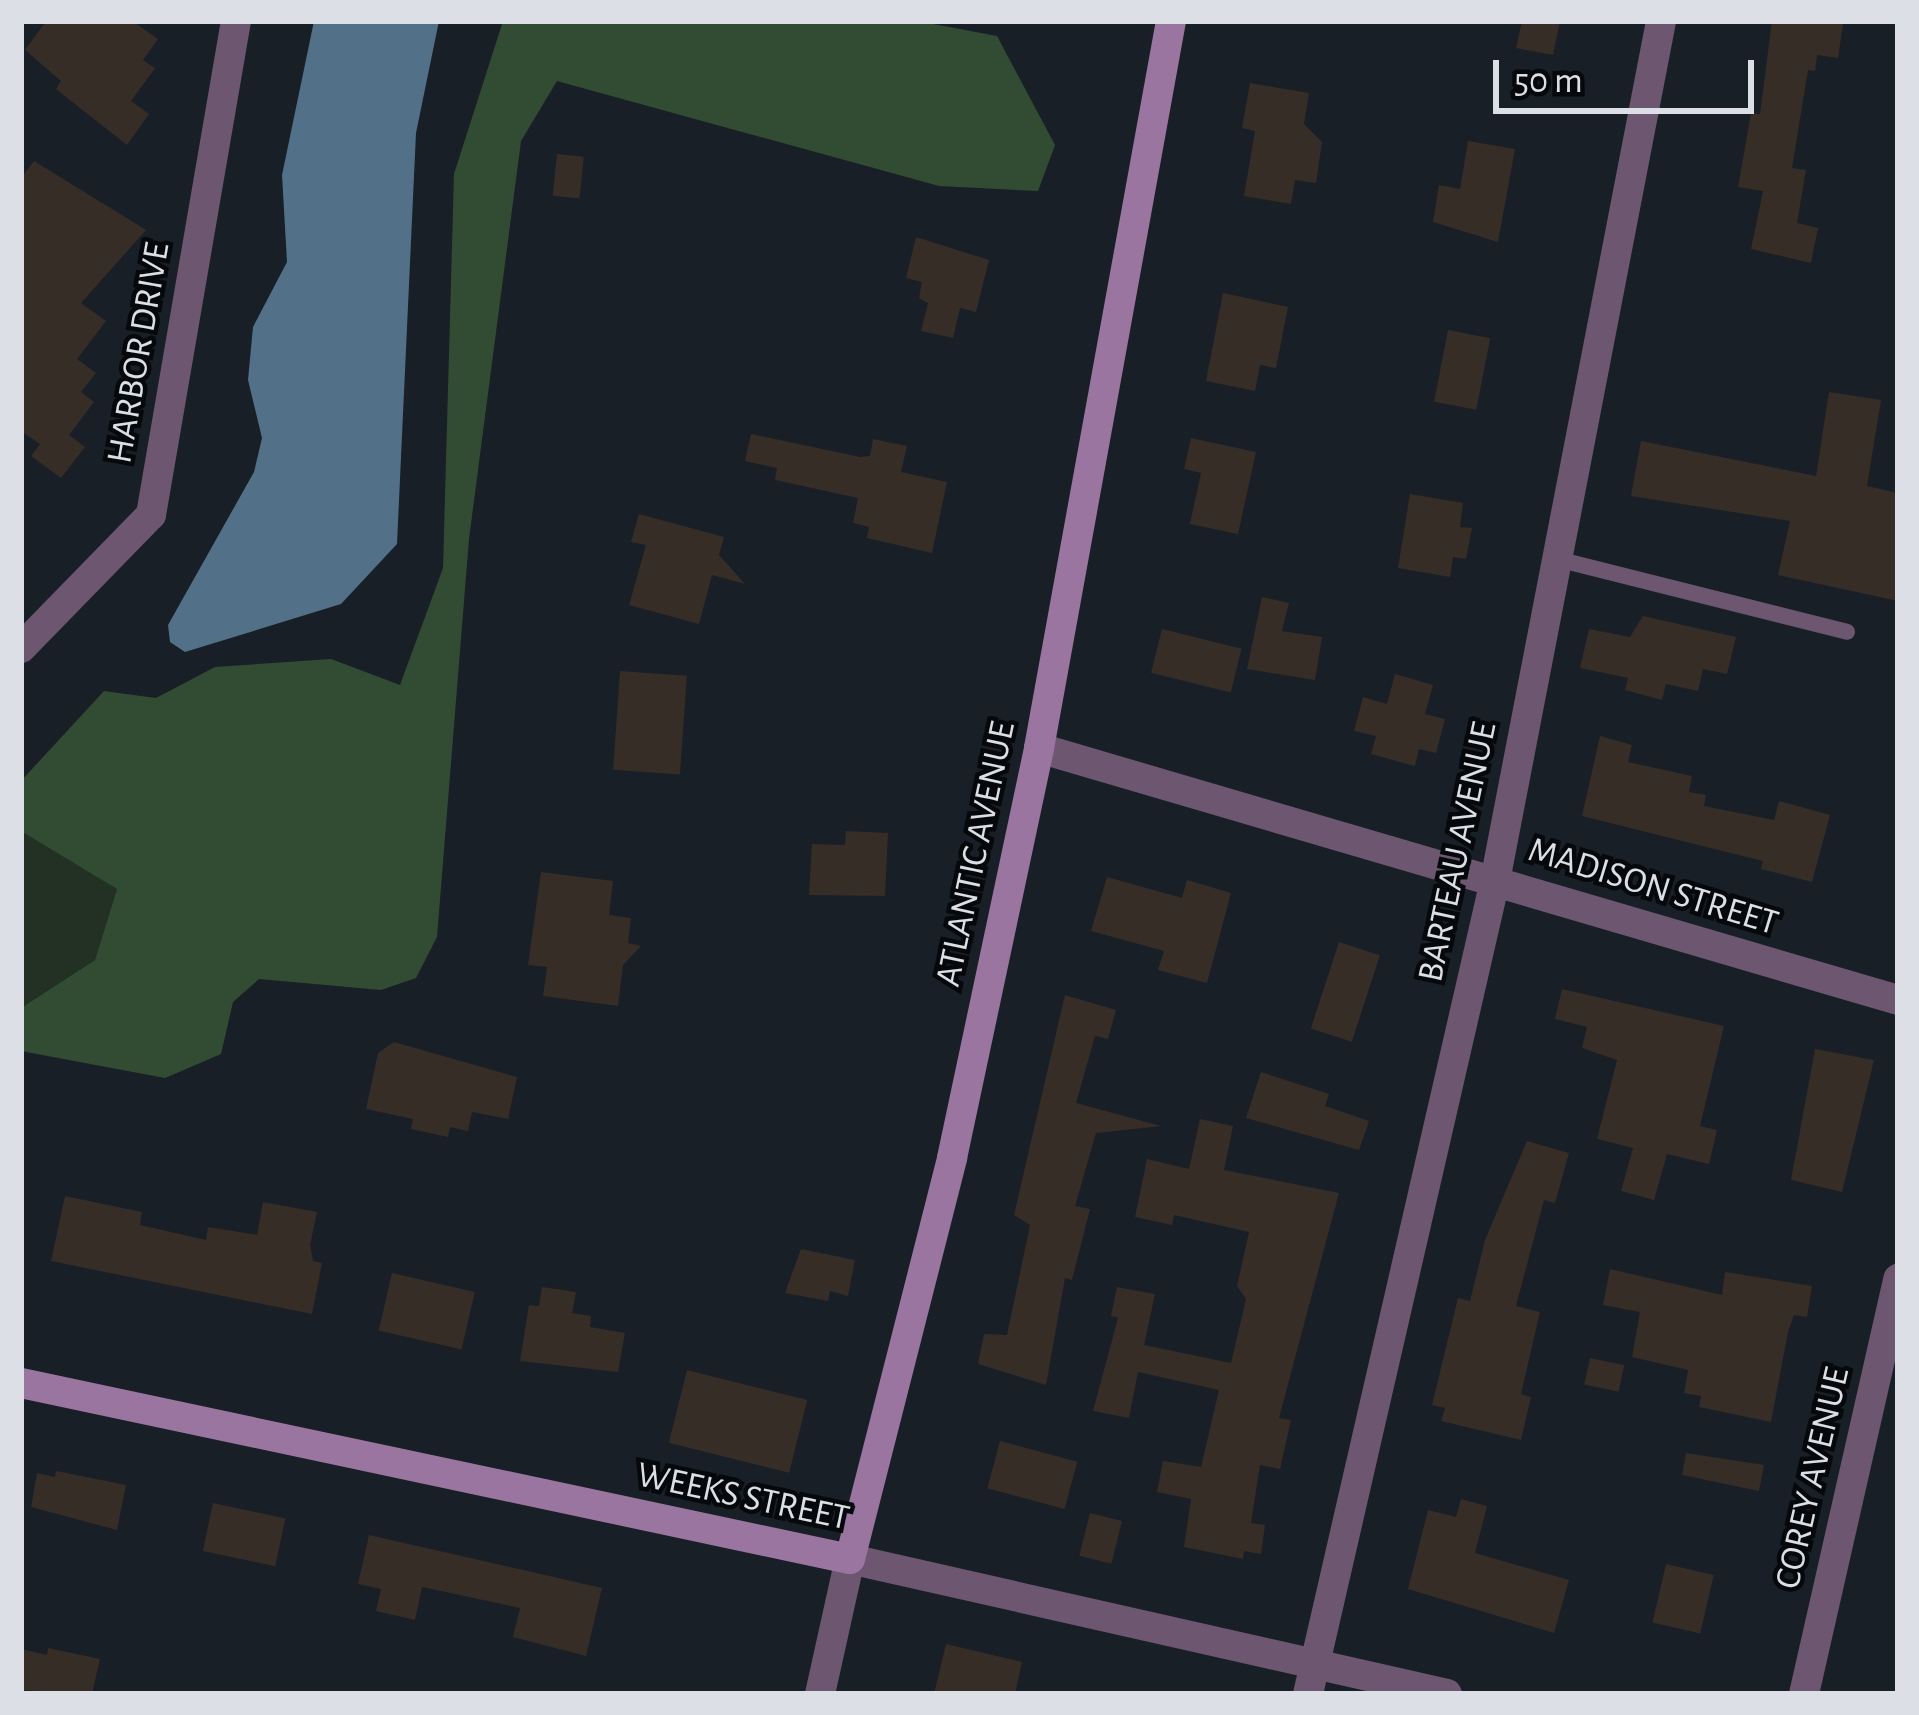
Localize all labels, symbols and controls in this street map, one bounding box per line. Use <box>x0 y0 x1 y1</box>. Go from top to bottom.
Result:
scale bar <box>1499 36 1760 110</box>
text: 50 m <box>1514 63 1583 99</box>
street label: HARBOR DRIVE <box>98 239 180 467</box>
street label: ATLANTIC AVENUE <box>927 718 1025 990</box>
street label: BARTEAU AVENUE <box>1409 718 1507 986</box>
street label: MADISON STREET <box>1523 828 1783 946</box>
street label: COREY AVENUE <box>1767 1363 1859 1593</box>
street label: WEEKS STREET <box>633 1453 853 1541</box>

